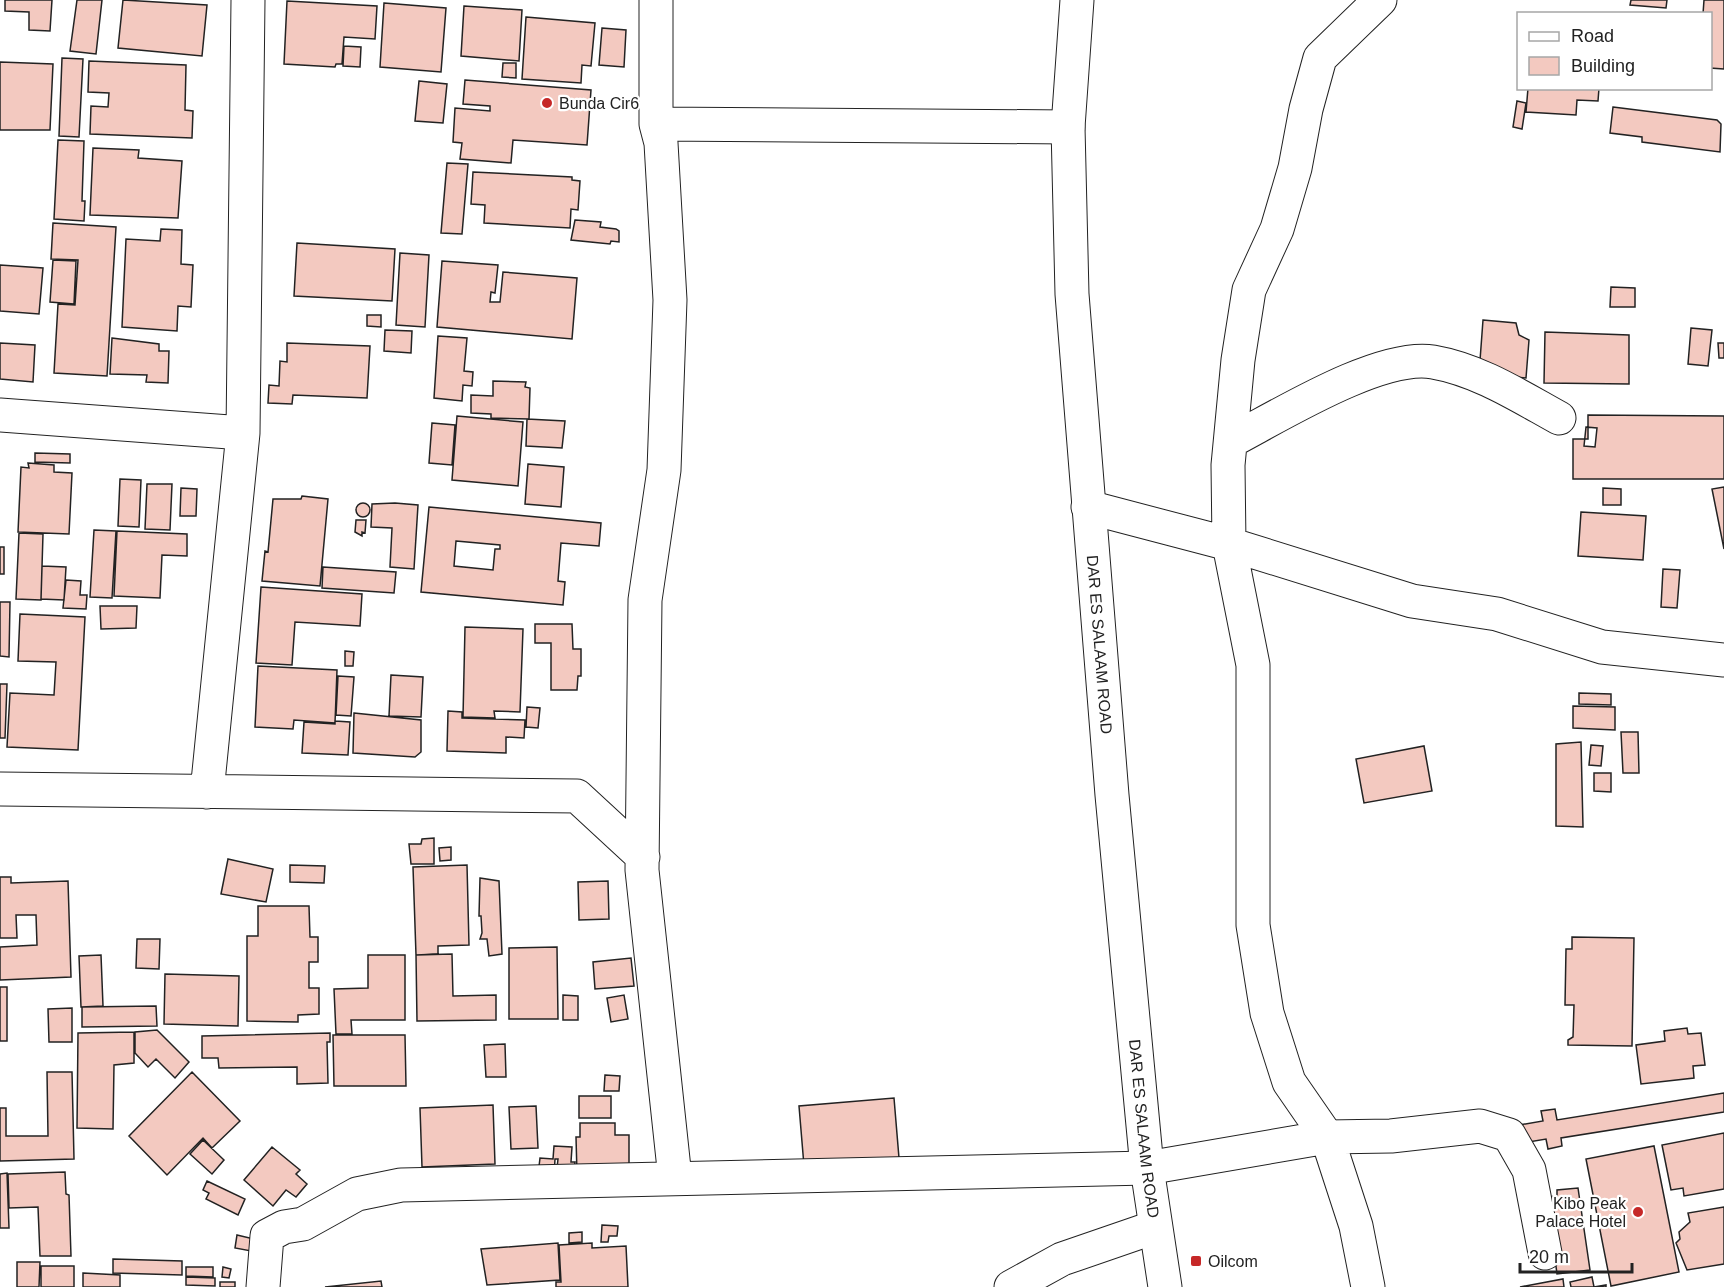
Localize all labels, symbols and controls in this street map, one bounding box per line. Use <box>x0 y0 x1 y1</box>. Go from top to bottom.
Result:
legend <box>1517 12 1712 90</box>
text: Road <box>1571 26 1614 46</box>
text: Building <box>1571 56 1635 76</box>
place label: Bunda Cir6 <box>559 95 639 112</box>
marker: Bunda Cir6 <box>540 96 554 110</box>
street label: DAR ES SALAAM ROAD <box>1084 554 1116 735</box>
street label: DAR ES SALAAM ROAD <box>1126 1038 1163 1219</box>
place label: Kibo Peak Palace Hotel <box>1535 1195 1627 1230</box>
marker: Kibo Peak Palace Hotel <box>1631 1205 1645 1219</box>
scale bar <box>1520 1236 1632 1274</box>
text: 20 m <box>1529 1247 1569 1267</box>
place label: Oilcom <box>1208 1253 1258 1270</box>
marker: Oilcom <box>1189 1254 1203 1268</box>

